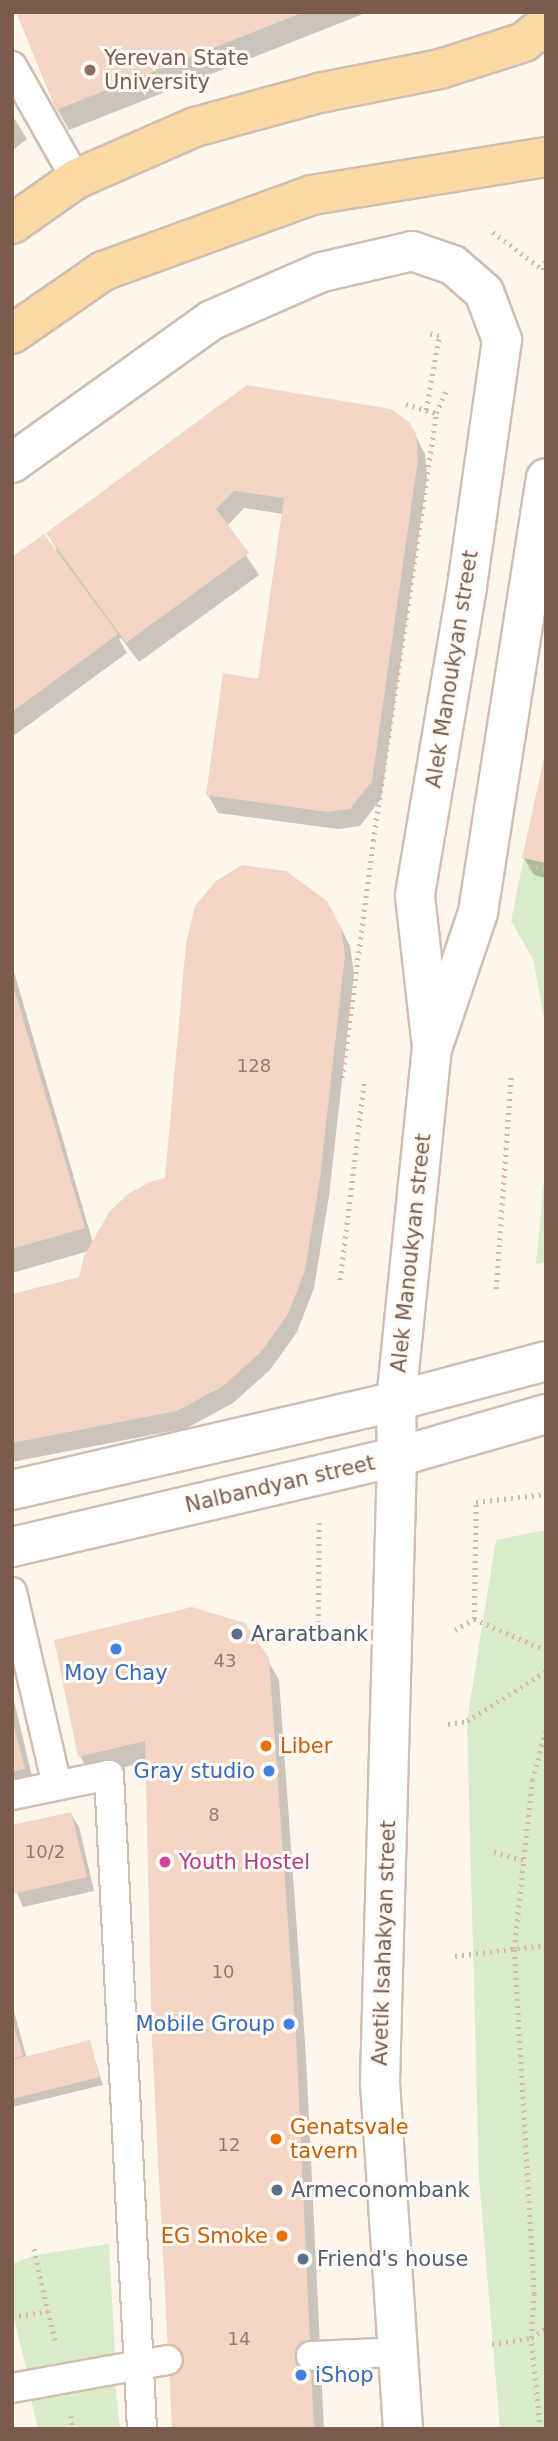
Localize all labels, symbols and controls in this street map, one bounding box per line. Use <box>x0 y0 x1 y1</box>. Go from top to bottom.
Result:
place label: Yerevan State University <box>104 45 249 95</box>
marker: Yerevan State University <box>82 62 98 78</box>
street label: Alek Manoukyan street <box>421 548 483 790</box>
house number: 128 <box>237 1055 271 1077</box>
street label: Alek Manoukyan street <box>386 1132 436 1374</box>
street label: Nalbandyan street <box>183 1450 377 1518</box>
place label: Araratbank <box>251 1621 368 1647</box>
marker: Araratbank <box>229 1626 245 1642</box>
marker: Moy Chay <box>108 1641 124 1657</box>
house number: 43 <box>214 1650 236 1672</box>
place label: Moy Chay <box>64 1660 168 1686</box>
place label: Liber <box>280 1733 332 1759</box>
marker: Liber <box>258 1738 274 1754</box>
place label: Gray studio <box>134 1758 255 1784</box>
marker: Gray studio <box>261 1763 277 1779</box>
house number: 8 <box>208 1804 220 1826</box>
street label: Avetik Isahakyan street <box>367 1820 401 2066</box>
house number: 10/2 <box>25 1841 65 1863</box>
place label: Youth Hostel <box>179 1849 310 1875</box>
marker: Youth Hostel <box>157 1854 173 1870</box>
house number: 10 <box>212 1961 234 1983</box>
place label: Mobile Group <box>136 2011 275 2037</box>
marker: Mobile Group <box>281 2016 297 2032</box>
place label: Genatsvale tavern <box>290 2114 409 2164</box>
marker: Genatsvale tavern <box>268 2131 284 2147</box>
house number: 12 <box>218 2134 240 2156</box>
place label: Armeconombank <box>291 2177 470 2203</box>
marker: Armeconombank <box>269 2182 285 2198</box>
place label: EG Smoke <box>161 2223 268 2249</box>
marker: EG Smoke <box>274 2228 290 2244</box>
place label: Friend's house <box>317 2246 468 2272</box>
marker: Friend's house <box>295 2251 311 2267</box>
house number: 14 <box>228 2328 250 2350</box>
place label: iShop <box>315 2362 374 2388</box>
marker: iShop <box>293 2367 309 2383</box>

